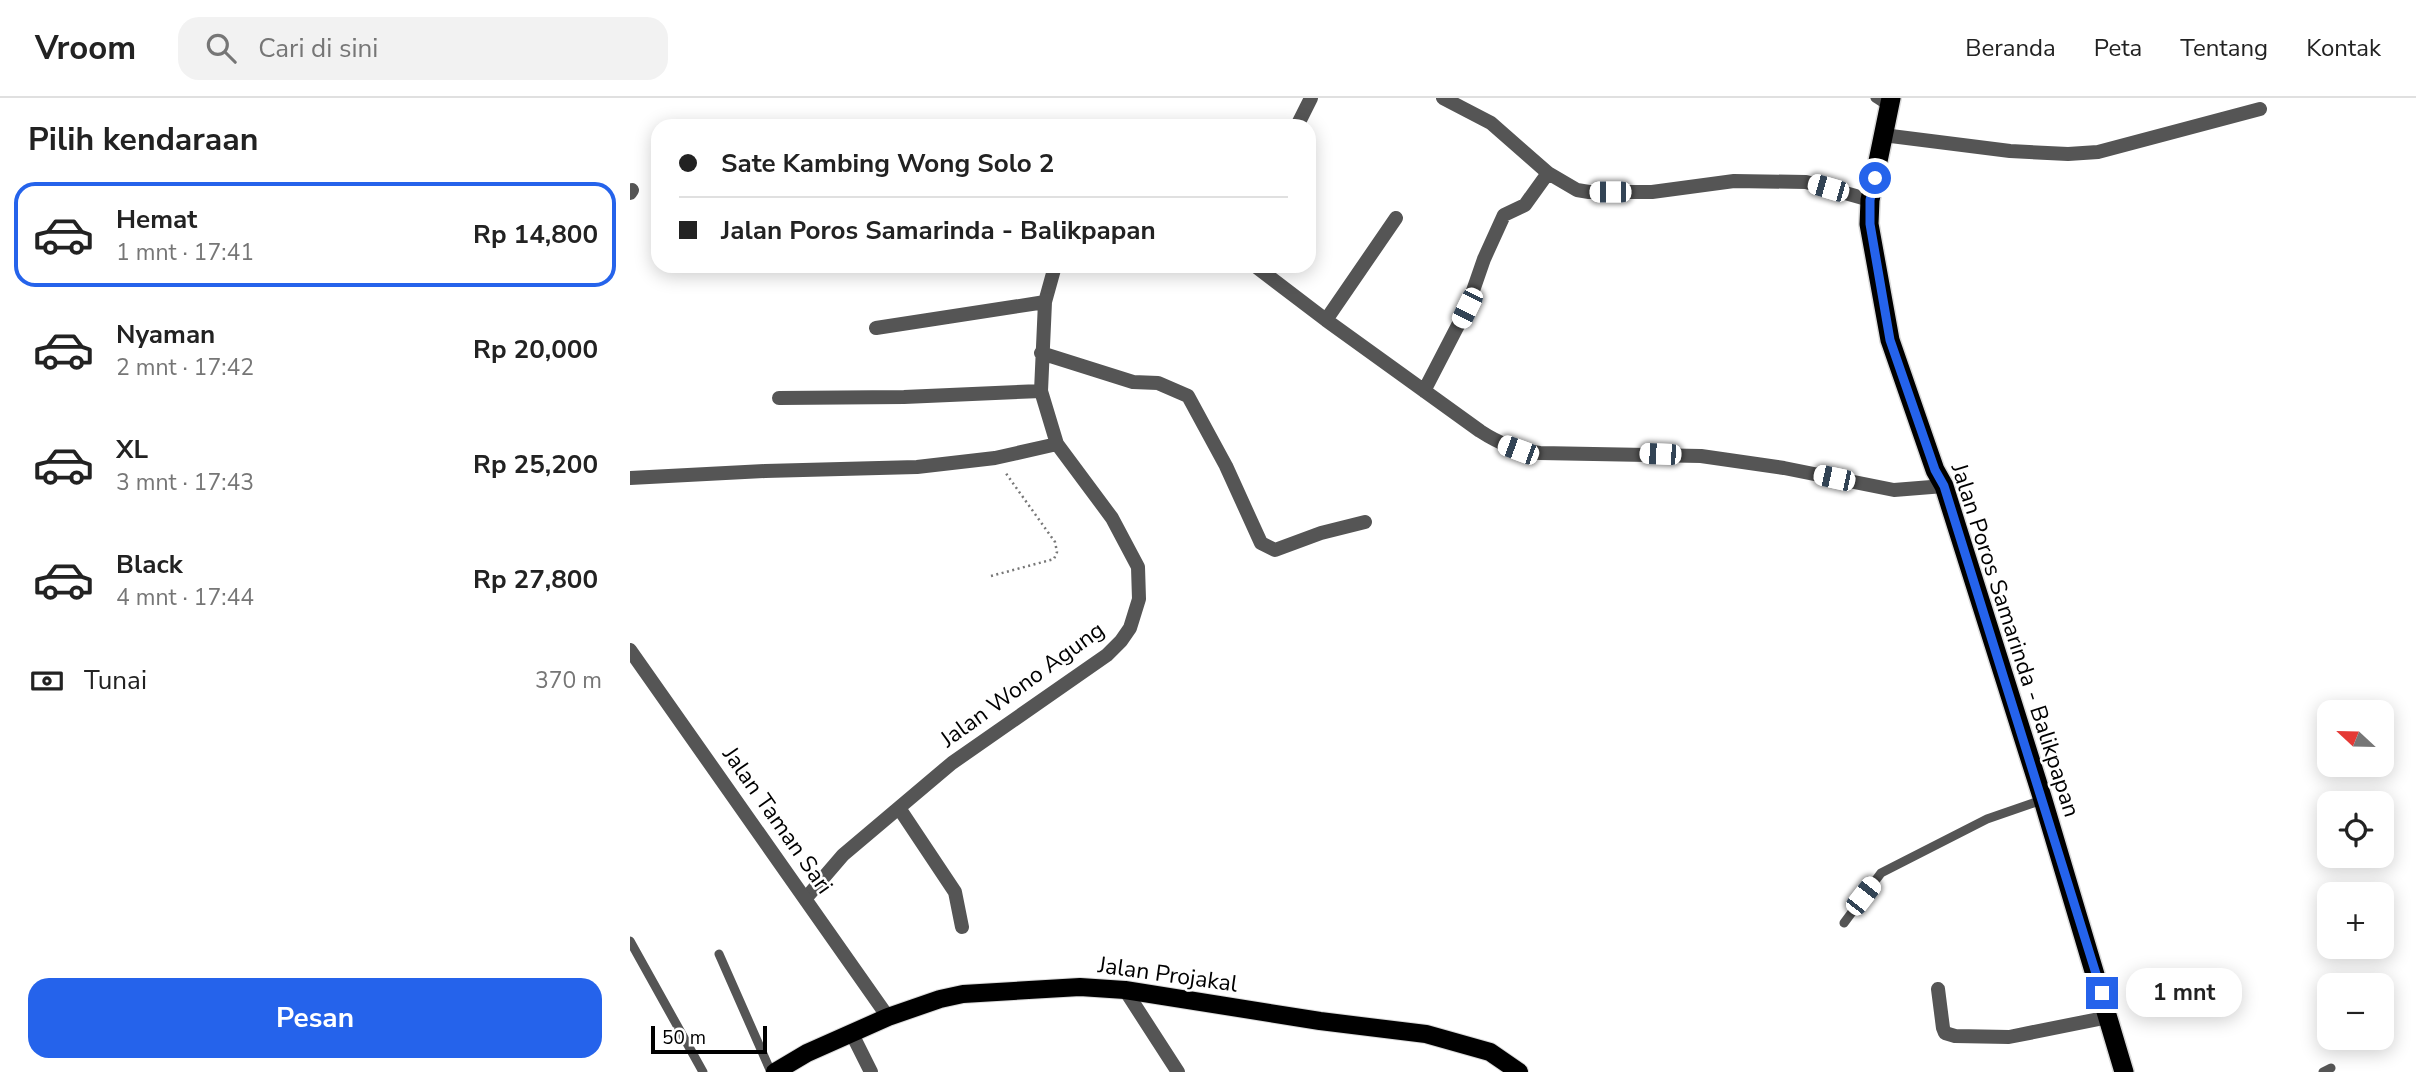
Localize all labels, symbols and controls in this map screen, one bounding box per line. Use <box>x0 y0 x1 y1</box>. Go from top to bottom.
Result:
search box <box>178 17 668 80</box>
text: Vroom <box>35 26 136 71</box>
icon: search <box>202 29 240 67</box>
text: Cari di sini <box>258 31 378 66</box>
text: Beranda <box>1965 32 2056 64</box>
text: Peta <box>2094 32 2142 64</box>
text: Tentang <box>2180 32 2268 64</box>
text: Kontak <box>2306 32 2381 64</box>
text: Pilih kendaraan <box>28 118 258 161</box>
text: Sate Kambing Wong Solo 2 <box>721 146 1054 181</box>
route start <box>1859 162 1891 194</box>
car <box>1805 172 1852 204</box>
car <box>1590 182 1632 203</box>
text: Hemat <box>116 202 197 237</box>
icon: car <box>32 203 95 266</box>
text: Jalan Poros Samarinda - Balikpapan <box>721 213 1156 248</box>
text: Rp 14,800 <box>473 217 598 252</box>
text: 1 mnt · 17:41 <box>116 237 254 268</box>
car <box>1449 285 1486 331</box>
text: Nyaman <box>116 317 215 352</box>
icon: car <box>32 318 95 381</box>
text: Rp 20,000 <box>473 332 598 367</box>
text: 2 mnt · 17:42 <box>116 352 254 383</box>
text: XL <box>116 432 148 467</box>
icon: car <box>32 433 95 496</box>
car <box>1495 433 1542 467</box>
car <box>1639 443 1682 465</box>
text: Rp 25,200 <box>473 447 598 482</box>
street label: Jalan Poros Samarinda - Balikpapan <box>1943 458 2087 821</box>
car <box>1812 463 1857 493</box>
text: 3 mnt · 17:43 <box>116 467 254 498</box>
text: Black <box>116 547 183 582</box>
icon: car <box>32 548 95 611</box>
text: Rp 27,800 <box>473 562 598 597</box>
text: 4 mnt · 17:44 <box>116 582 254 613</box>
street label: Jalan Wono Agung <box>933 614 1111 755</box>
icon: cash <box>28 662 66 700</box>
text: Tunai <box>84 663 147 698</box>
text: 370 m <box>535 665 602 696</box>
north arrow <box>2317 700 2394 777</box>
map controls <box>2317 700 2394 1050</box>
street label: Jalan Taman Sari <box>715 740 840 900</box>
button: locate <box>2317 791 2394 868</box>
car <box>1842 873 1885 919</box>
button: + <box>2317 882 2394 959</box>
street label: Jalan Projakal <box>1095 949 1240 1000</box>
callout: 1 mnt <box>2126 968 2242 1018</box>
button: − <box>2317 973 2394 1050</box>
route end <box>2086 977 2118 1009</box>
text: 1 mnt <box>2153 977 2215 1008</box>
button: Pesan <box>28 978 602 1058</box>
scale bar <box>651 1023 766 1055</box>
text: 50 m <box>662 1025 706 1051</box>

